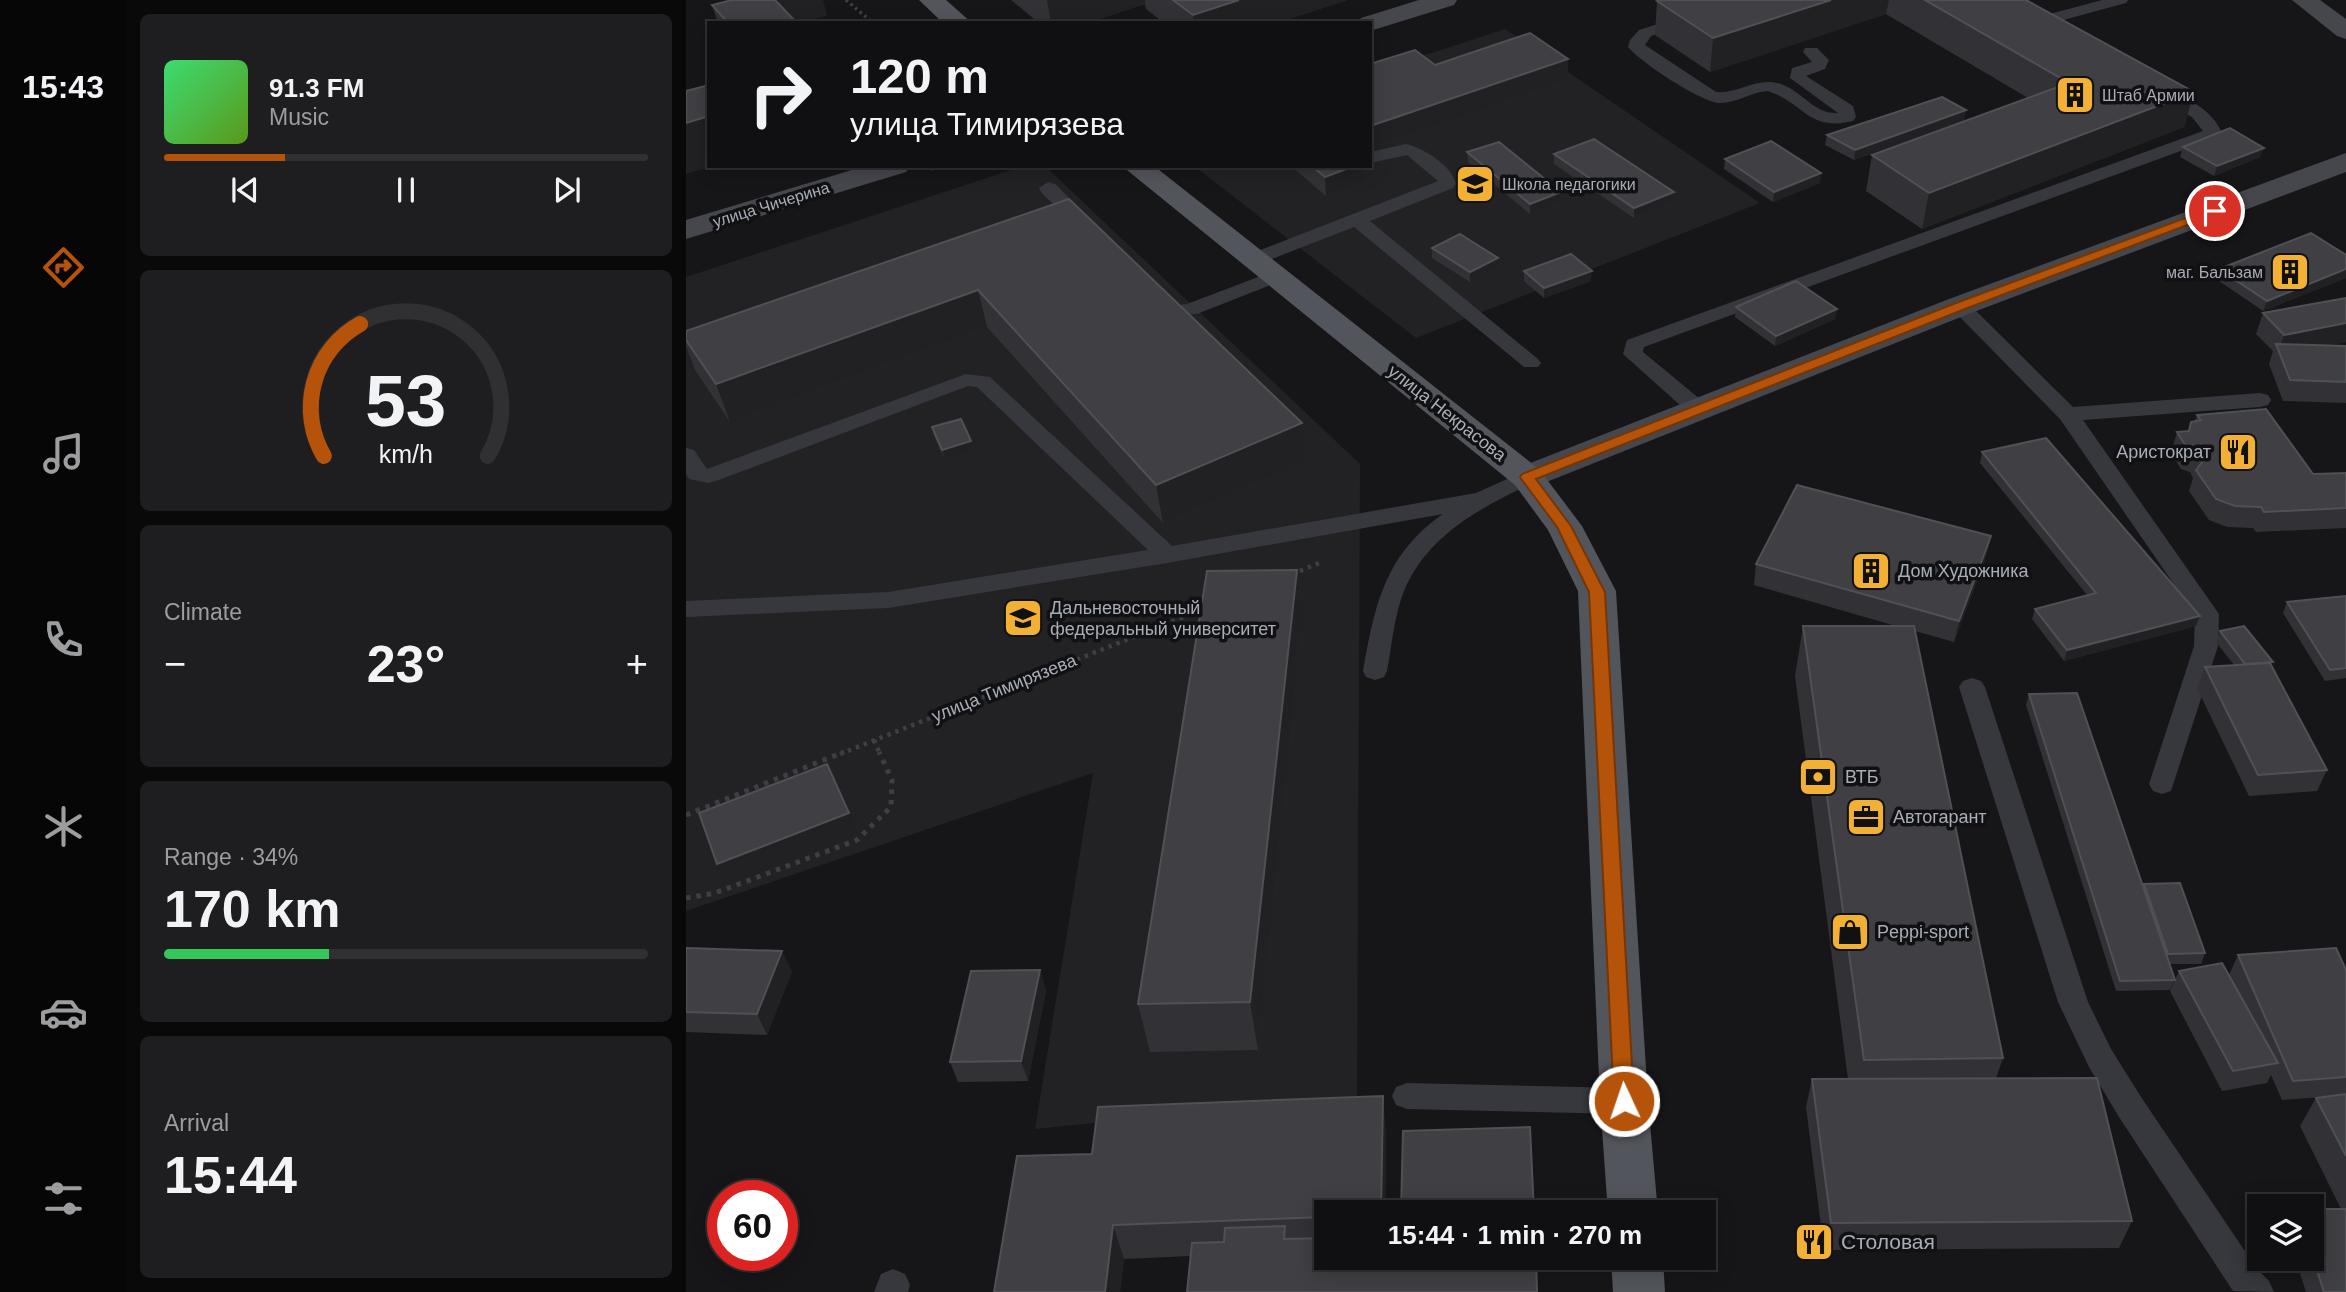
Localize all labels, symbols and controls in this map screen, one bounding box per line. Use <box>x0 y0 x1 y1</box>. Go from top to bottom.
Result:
icon: right <box>735 49 826 140</box>
text: 120 m <box>850 49 989 103</box>
text: 15:43 <box>22 69 104 105</box>
text: 91.3 FM <box>269 73 364 103</box>
building icon: Штаб Армии <box>2054 74 2096 116</box>
place label: Штаб Армии <box>2102 87 2195 104</box>
text: Music <box>269 104 329 130</box>
text: улица Тимирязева <box>850 106 1124 142</box>
school or university icon: Школа педагогики <box>1454 163 1496 205</box>
icon: previous <box>226 171 264 209</box>
icon: pause <box>387 171 425 209</box>
icon: next <box>548 171 586 209</box>
place label: Школа педагогики <box>1502 176 1636 193</box>
street label: улица Чичерина <box>711 179 832 230</box>
pin <box>2185 181 2245 241</box>
icon: arrive <box>2196 192 2234 230</box>
icon: directions <box>39 243 88 292</box>
building icon: маг. Бальзам <box>2269 251 2311 293</box>
place label: маг. Бальзам <box>2166 264 2263 281</box>
text: 53 <box>366 361 446 442</box>
street label: улица Некрасова <box>1384 361 1511 466</box>
icon: music <box>39 429 88 478</box>
restaurant icon: Аристократ <box>2217 431 2259 473</box>
text: km/h <box>379 440 433 468</box>
place label: Аристократ <box>2116 442 2211 462</box>
building icon: Дом Художника <box>1850 550 1892 592</box>
place label: Дом Художника <box>1898 561 2029 581</box>
school or university icon: Дальневосточный федеральный университет <box>1002 597 1044 639</box>
place label: Дальневосточный федеральный университет <box>1050 598 1276 639</box>
text: Climate <box>164 599 242 625</box>
icon: phone <box>39 615 88 664</box>
text: 23° <box>367 635 445 693</box>
text: − <box>164 643 186 685</box>
text: + <box>626 643 648 685</box>
street label: улица Тимирязева <box>929 649 1080 726</box>
bank icon: ВТБ <box>1797 756 1839 798</box>
place label: ВТБ <box>1845 767 1879 787</box>
office icon: Автогарант <box>1845 796 1887 838</box>
icon: climate <box>39 802 88 851</box>
place label: Автогарант <box>1893 807 1987 827</box>
text: Range · 34% <box>164 844 298 870</box>
text: 170 km <box>164 880 340 938</box>
shop icon: Peppi-sport <box>1829 911 1871 953</box>
place label: Peppi-sport <box>1877 922 1969 942</box>
icon: car <box>39 988 88 1037</box>
position arrow <box>1587 1064 1661 1138</box>
text: Arrival <box>164 1110 229 1136</box>
text: 15:44 <box>164 1146 297 1204</box>
icon: filters <box>39 1174 88 1223</box>
speed limit sign: 60 <box>707 1180 798 1271</box>
map controls <box>2247 1194 2324 1271</box>
button: layers <box>2247 1194 2324 1271</box>
text: 15:44 · 1 min · 270 m <box>1388 1220 1642 1250</box>
restaurant icon: Столовая <box>1793 1221 1835 1263</box>
place label: Столовая <box>1841 1230 1935 1253</box>

